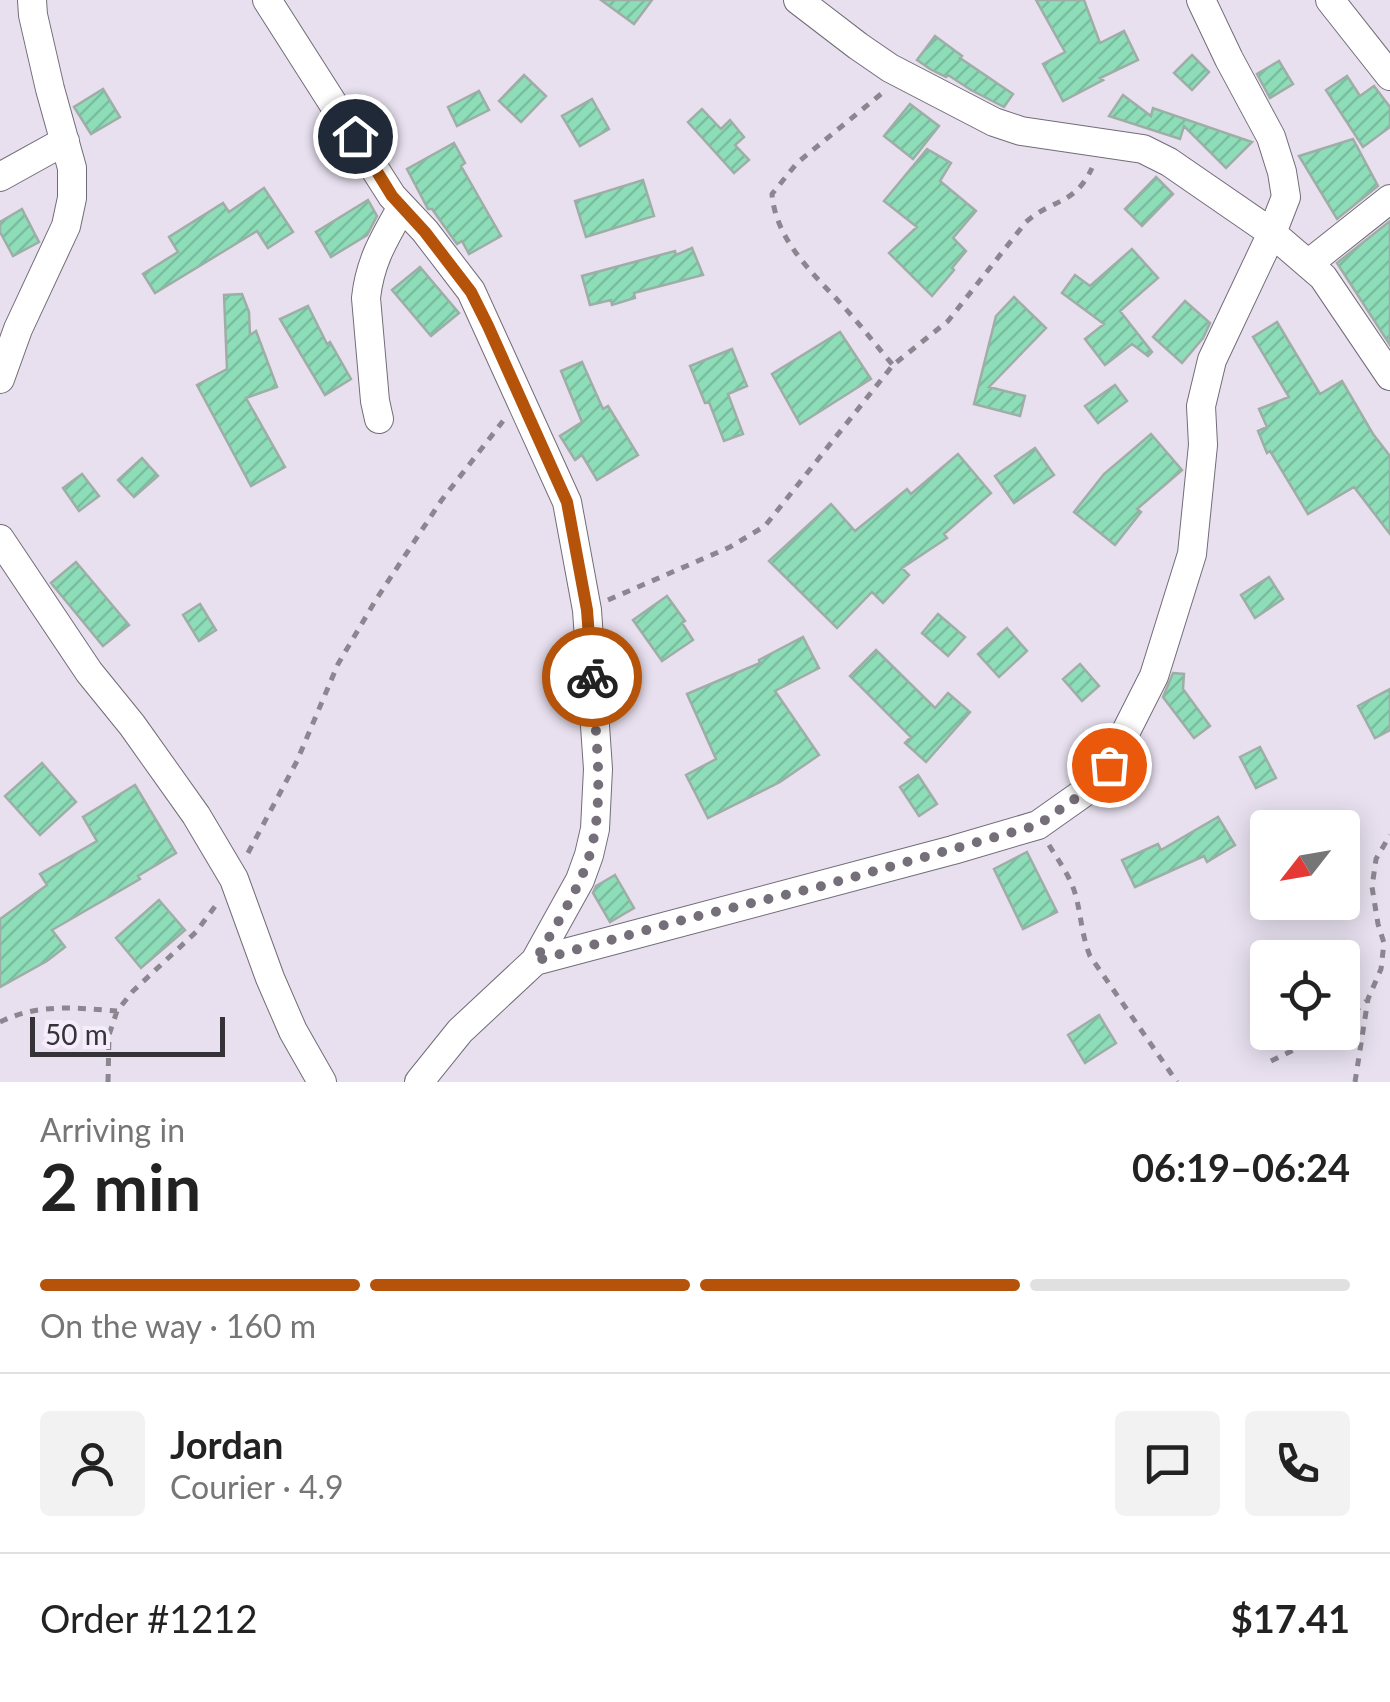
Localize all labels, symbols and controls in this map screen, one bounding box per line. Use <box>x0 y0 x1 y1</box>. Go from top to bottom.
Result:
pin <box>313 94 398 179</box>
icon: home <box>328 109 383 164</box>
courier <box>542 627 642 727</box>
icon: bike <box>565 650 620 705</box>
pin <box>1067 723 1152 808</box>
icon: bag <box>1082 738 1137 793</box>
north arrow <box>1250 810 1360 920</box>
map controls <box>1250 810 1360 1050</box>
button: locate <box>1250 940 1360 1050</box>
scale bar <box>30 1012 225 1056</box>
text: 50 m <box>45 1017 108 1051</box>
text: Arriving in <box>40 1110 185 1149</box>
text: 06:19–06:24 <box>1132 1144 1350 1190</box>
text: 2 min <box>40 1147 201 1225</box>
text: On the way · 160 m <box>40 1306 316 1345</box>
button: person <box>40 1411 145 1516</box>
button: chat <box>1115 1411 1220 1516</box>
button: phone <box>1245 1411 1350 1516</box>
text: Jordan <box>170 1421 283 1467</box>
text: Courier · 4.9 <box>170 1467 344 1506</box>
text: Order #1212 <box>40 1595 257 1641</box>
text: $17.41 <box>1231 1595 1350 1641</box>

